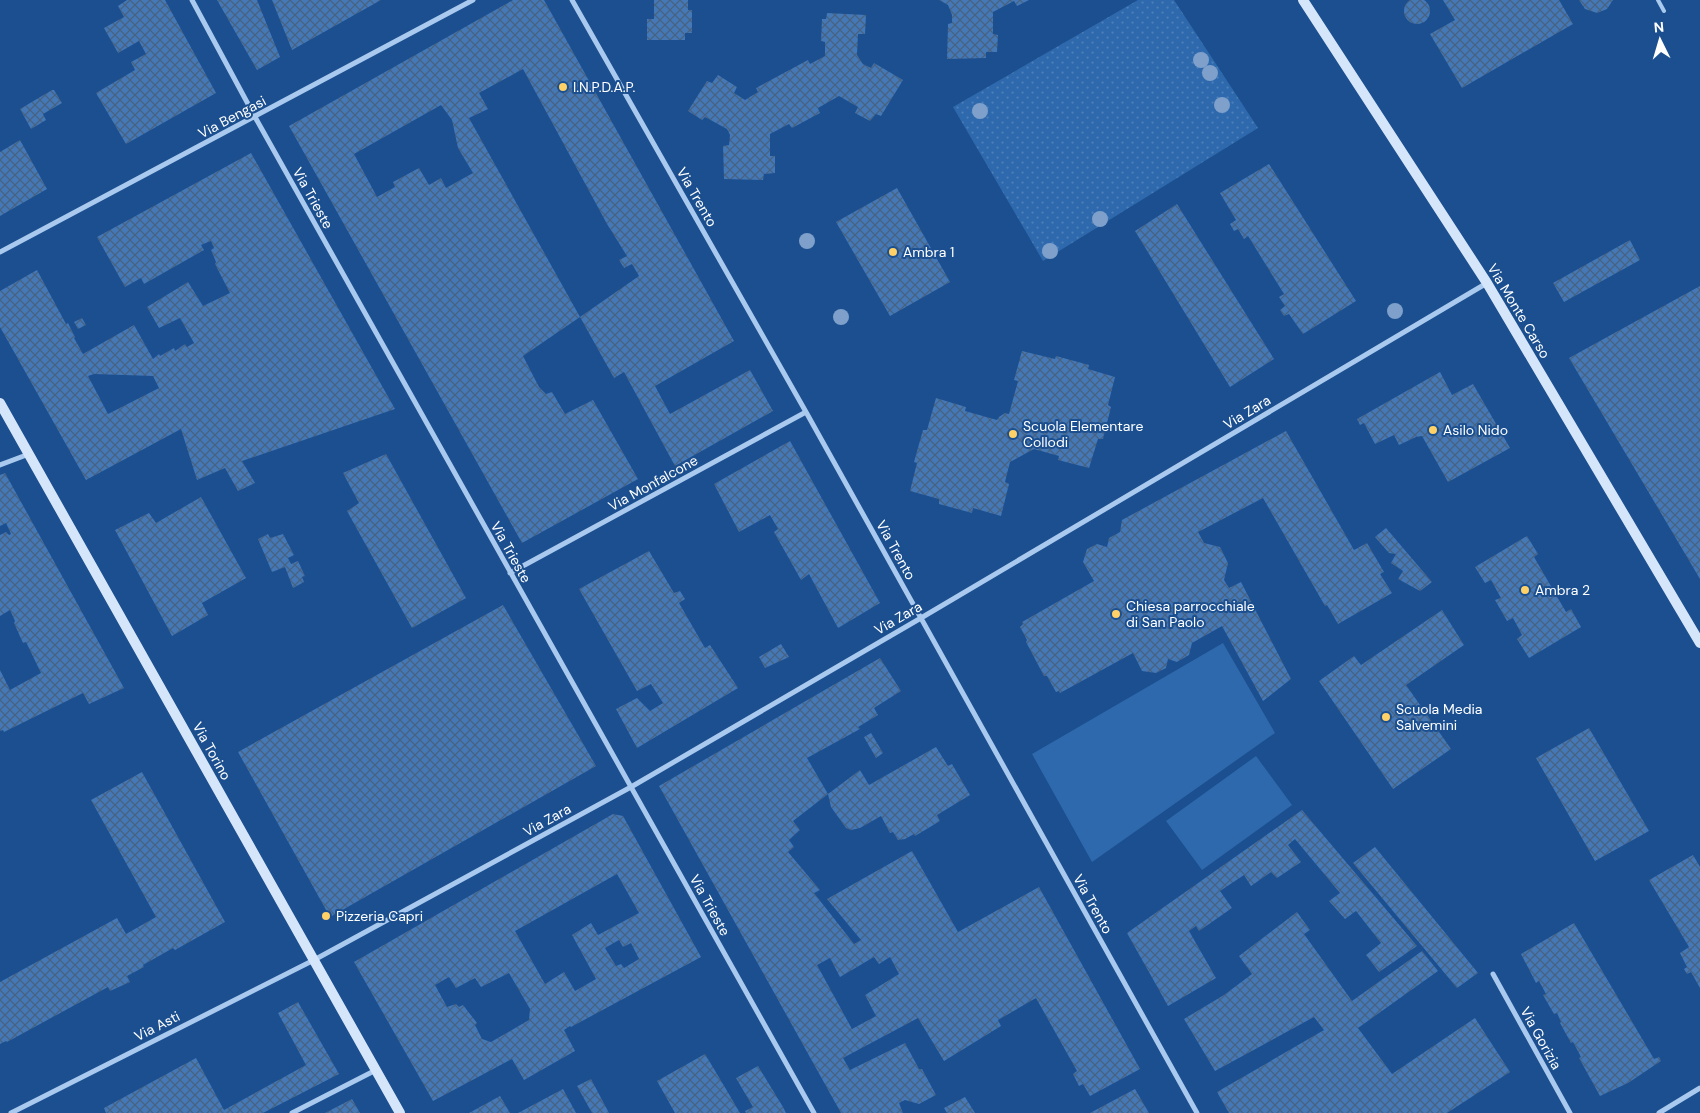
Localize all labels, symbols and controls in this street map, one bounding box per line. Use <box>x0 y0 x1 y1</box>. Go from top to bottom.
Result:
north arrow <box>1635 15 1685 65</box>
text: N <box>1653 18 1665 36</box>
place label: I.N.P.D.A.P. <box>573 78 636 96</box>
marker: I.N.P.D.A.P. <box>557 81 569 93</box>
street label: Via Bengasi <box>195 92 269 142</box>
street label: Via Trieste <box>289 164 337 232</box>
street label: Via Trento <box>673 164 721 230</box>
place label: Ambra 1 <box>903 243 954 261</box>
marker: Ambra 1 <box>887 246 899 258</box>
street label: Via Monte Carso <box>1484 260 1554 362</box>
street label: Via Zara <box>1220 391 1274 433</box>
place label: Scuola Elementare Collodi <box>1023 417 1143 451</box>
place label: Asilo Nido <box>1443 421 1508 439</box>
marker: Asilo Nido <box>1427 424 1439 436</box>
marker: Scuola Elementare Collodi <box>1007 428 1019 440</box>
street label: Via Monfalcone <box>605 451 701 515</box>
street label: Via Trento <box>872 517 920 583</box>
street label: Via Trieste <box>487 518 535 586</box>
place label: Ambra 2 <box>1535 581 1590 599</box>
marker: Ambra 2 <box>1519 584 1531 596</box>
street label: Via Zara <box>871 597 925 639</box>
place label: Chiesa parrocchiale di San Paolo <box>1126 597 1255 631</box>
marker: Chiesa parrocchiale di San Paolo <box>1110 608 1122 620</box>
place label: Scuola Media Salvemini <box>1396 700 1482 734</box>
marker: Scuola Media Salvemini <box>1380 711 1392 723</box>
street label: Via Torino <box>189 719 235 783</box>
street label: Via Zara <box>520 800 574 840</box>
street label: Via Trieste <box>686 871 734 939</box>
street label: Via Trento <box>1069 871 1117 937</box>
place label: Pizzeria Capri <box>336 907 423 925</box>
marker: Pizzeria Capri <box>320 910 332 922</box>
street label: Via Gorizia <box>1516 1003 1566 1073</box>
street label: Via Asti <box>131 1007 183 1045</box>

